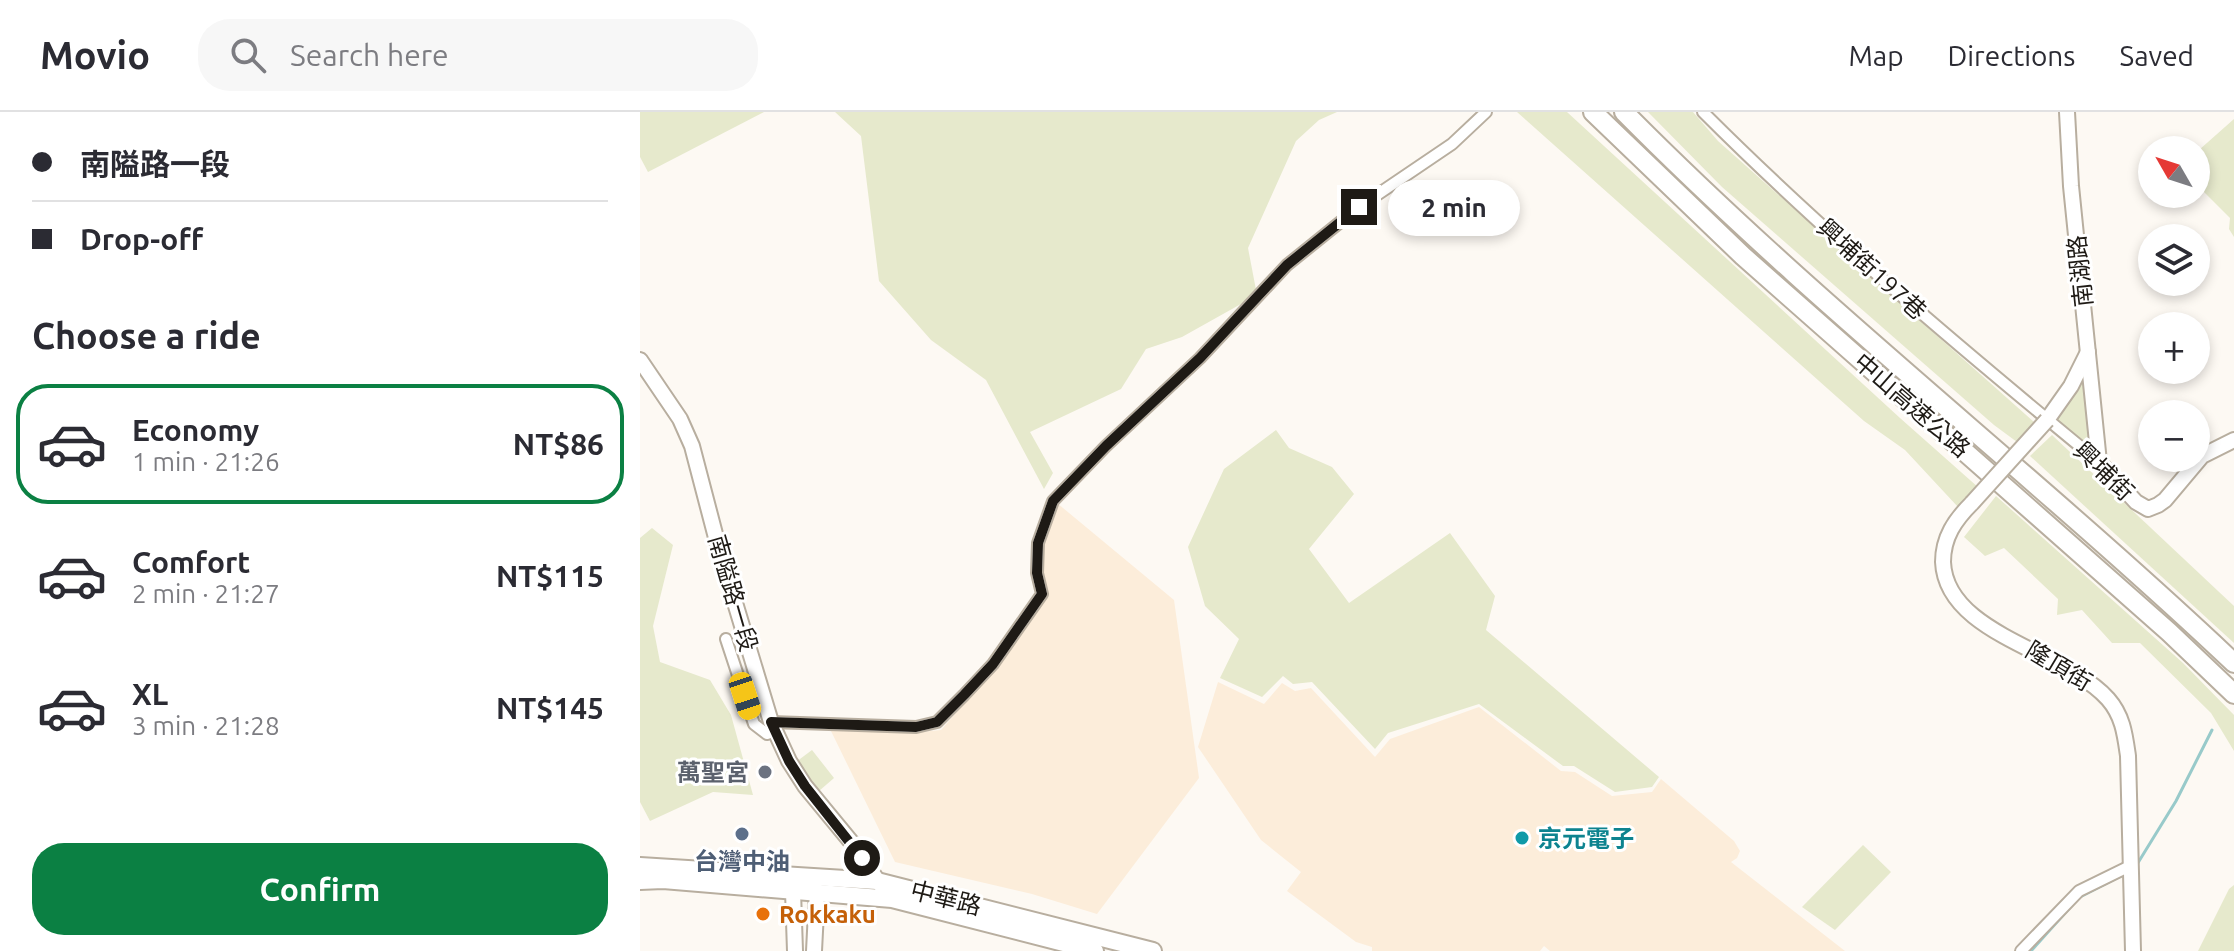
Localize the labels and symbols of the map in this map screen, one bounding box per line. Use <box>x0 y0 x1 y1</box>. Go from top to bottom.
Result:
north arrow <box>2138 136 2210 208</box>
callout: 2 min <box>1387 179 1519 235</box>
route end <box>1341 189 1377 225</box>
street label: 興埔街197巷 <box>1812 213 1932 325</box>
street label: 南湖路 <box>2063 234 2097 308</box>
street label: 中山高速公路 <box>1849 348 1975 462</box>
street label: 興埔街 <box>2069 436 2139 506</box>
street label: 南隘路一段 <box>703 532 763 654</box>
street label: 隆頂街 <box>2021 636 2097 696</box>
car <box>726 669 764 723</box>
place label: 萬聖宮 <box>677 759 749 786</box>
marker: 萬聖宮 <box>756 763 774 781</box>
marker: 台灣中油 <box>733 825 751 843</box>
place label: 京元電子 <box>1538 825 1634 852</box>
marker: 京元電子 <box>1513 829 1531 847</box>
route start <box>844 840 880 876</box>
place label: 台灣中油 <box>694 848 790 875</box>
street label: 中華路 <box>908 876 984 920</box>
place label: Rokkaku <box>779 901 876 928</box>
marker: Rokkaku <box>754 905 772 923</box>

